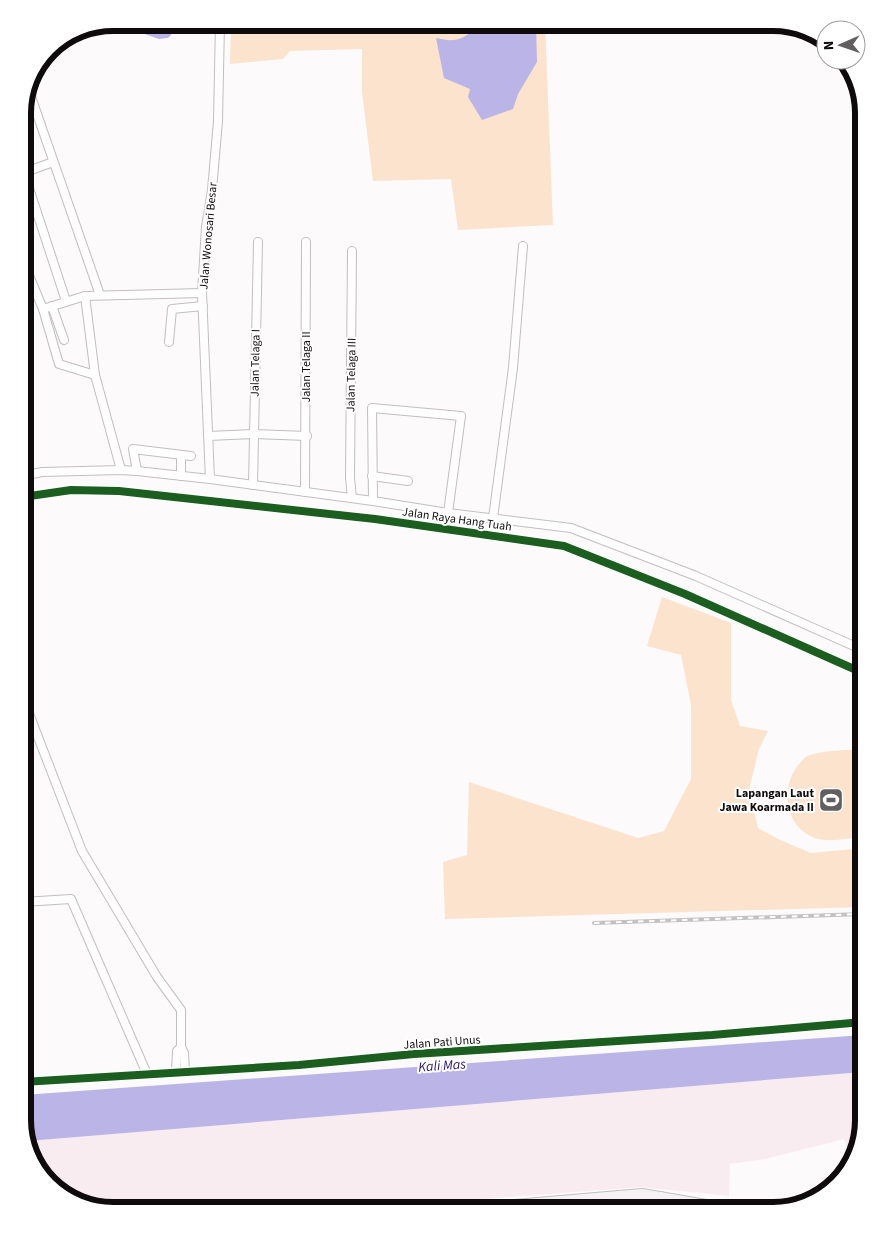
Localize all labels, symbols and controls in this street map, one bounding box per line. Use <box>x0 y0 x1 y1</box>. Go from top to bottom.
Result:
north arrow <box>816 20 866 70</box>
text: N <box>819 40 839 50</box>
street label: Jalan Wonosari Besar <box>195 181 222 290</box>
street label: Jalan Telaga I <box>246 329 265 397</box>
street label: Jalan Telaga II <box>298 331 315 403</box>
street label: Jalan Telaga III <box>342 338 361 412</box>
street label: Jalan Raya Hang Tuah <box>401 503 513 536</box>
place label: Lapangan Laut Jawa Koarmada II <box>719 785 814 816</box>
sports icon: Lapangan Laut Jawa Koarmada II <box>818 787 844 813</box>
street label: Jalan Pati Unus <box>403 1031 481 1054</box>
water label: Kali Mas <box>418 1054 467 1078</box>

